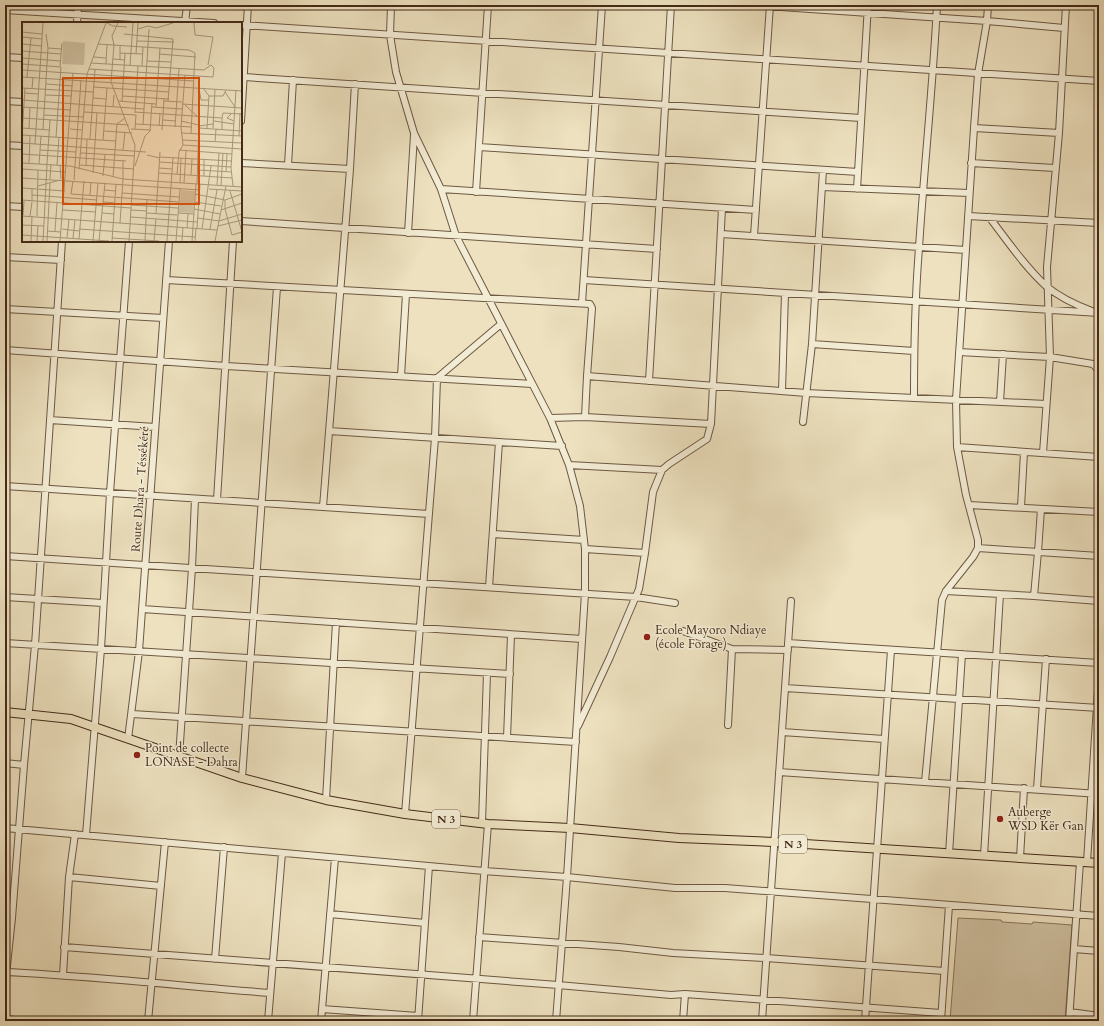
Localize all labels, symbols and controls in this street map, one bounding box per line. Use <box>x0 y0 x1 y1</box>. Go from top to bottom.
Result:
inset map <box>22 22 242 242</box>
street label: Route Dhara - Téssékéré <box>128 426 152 552</box>
place label: Ecole Mayoro Ndiaye (école Forage) <box>655 622 766 652</box>
marker: Ecole Mayoro Ndiaye (école Forage) <box>642 632 652 642</box>
place label: Point de collecte LONASE - Dahra <box>145 740 239 770</box>
marker: Point de collecte LONASE - Dahra <box>132 750 142 760</box>
place label: Auberge WSD Kër Gan <box>1007 804 1084 834</box>
road number: N 3 <box>432 810 460 828</box>
marker: Auberge WSD Kër Gan <box>995 814 1005 824</box>
road number: N 3 <box>779 835 807 853</box>

